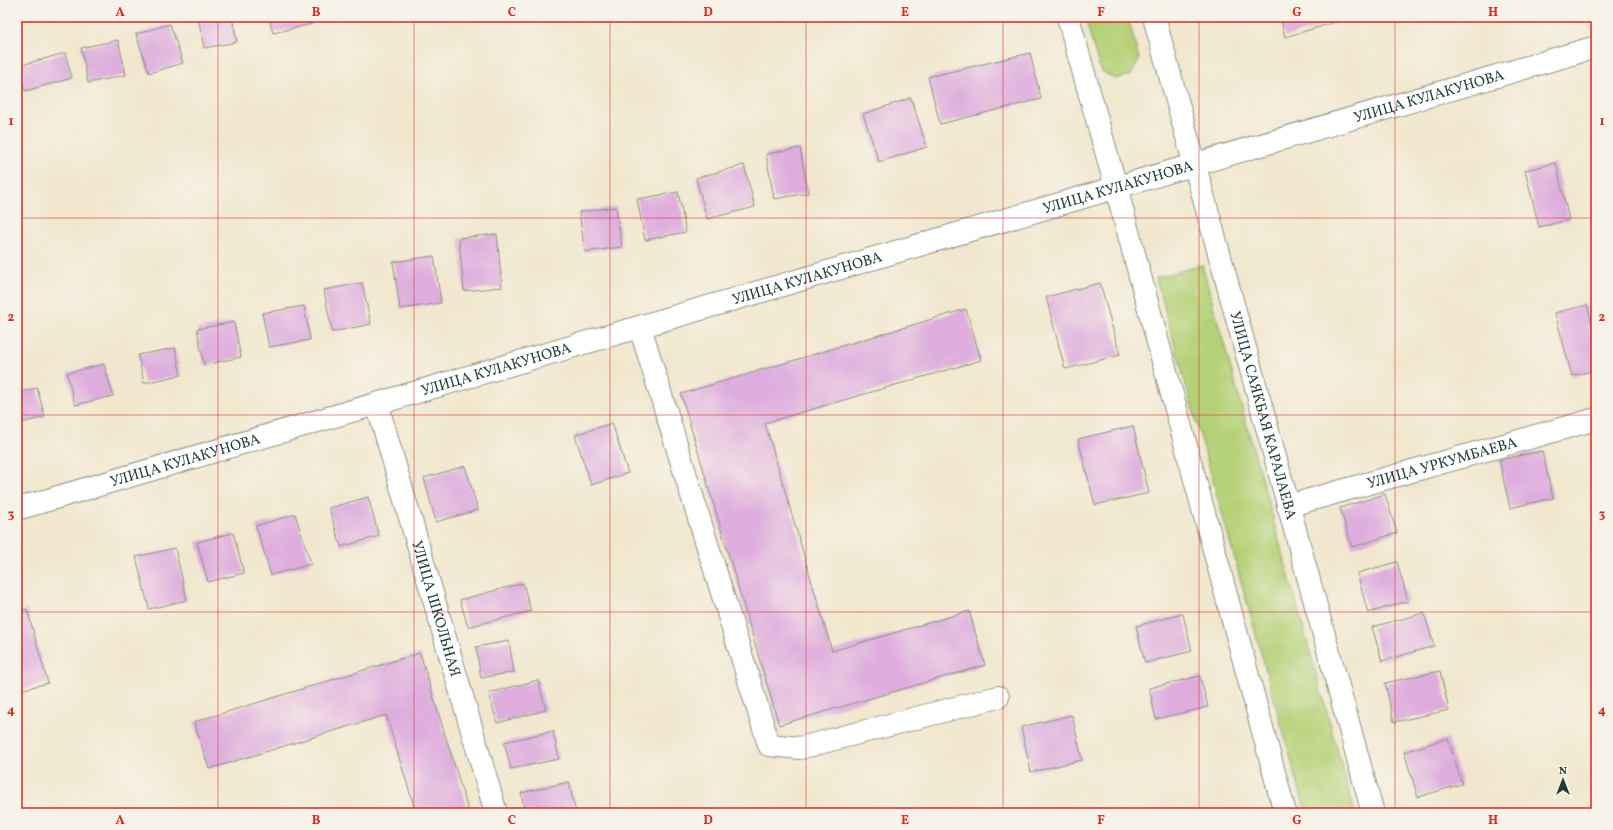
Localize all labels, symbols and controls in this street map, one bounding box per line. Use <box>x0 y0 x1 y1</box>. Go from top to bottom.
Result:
text: A <box>115 4 125 22</box>
text: B <box>312 4 321 22</box>
text: C <box>508 4 516 22</box>
text: D <box>703 4 713 22</box>
text: E <box>901 4 909 22</box>
text: F <box>1097 4 1105 22</box>
text: G <box>1292 4 1302 22</box>
text: H <box>1488 4 1498 22</box>
street label: УЛИЦА КУЛАКУНОВА <box>1352 65 1507 129</box>
text: 1 <box>8 113 14 131</box>
text: 1 <box>1599 113 1605 131</box>
street label: УЛИЦА КУЛАКУНОВА <box>1041 156 1196 220</box>
street label: УЛИЦА КУЛАКУНОВА <box>730 247 885 311</box>
text: 2 <box>8 309 15 327</box>
street label: УЛИЦА САЯКБАЯ КАРАЛАЕВА <box>1223 309 1301 523</box>
text: 2 <box>1599 309 1606 327</box>
street label: УЛИЦА КУЛАКУНОВА <box>419 338 574 402</box>
street label: УЛИЦА КУЛАКУНОВА <box>108 429 263 493</box>
street label: УЛИЦА УРКУМБАЕВА <box>1365 433 1520 495</box>
text: 3 <box>8 506 15 524</box>
text: 3 <box>1599 506 1606 524</box>
street label: УЛИЦА ШКОЛЬНАЯ <box>405 538 465 680</box>
text: 4 <box>7 702 15 720</box>
text: 4 <box>1598 702 1606 720</box>
north arrow <box>1543 760 1583 800</box>
text: N <box>1559 764 1567 779</box>
text: A <box>115 812 125 830</box>
text: B <box>312 812 321 830</box>
text: C <box>508 812 516 830</box>
text: D <box>703 812 713 830</box>
text: E <box>901 812 909 830</box>
text: F <box>1097 812 1105 830</box>
text: G <box>1292 812 1302 830</box>
text: H <box>1488 812 1498 830</box>

